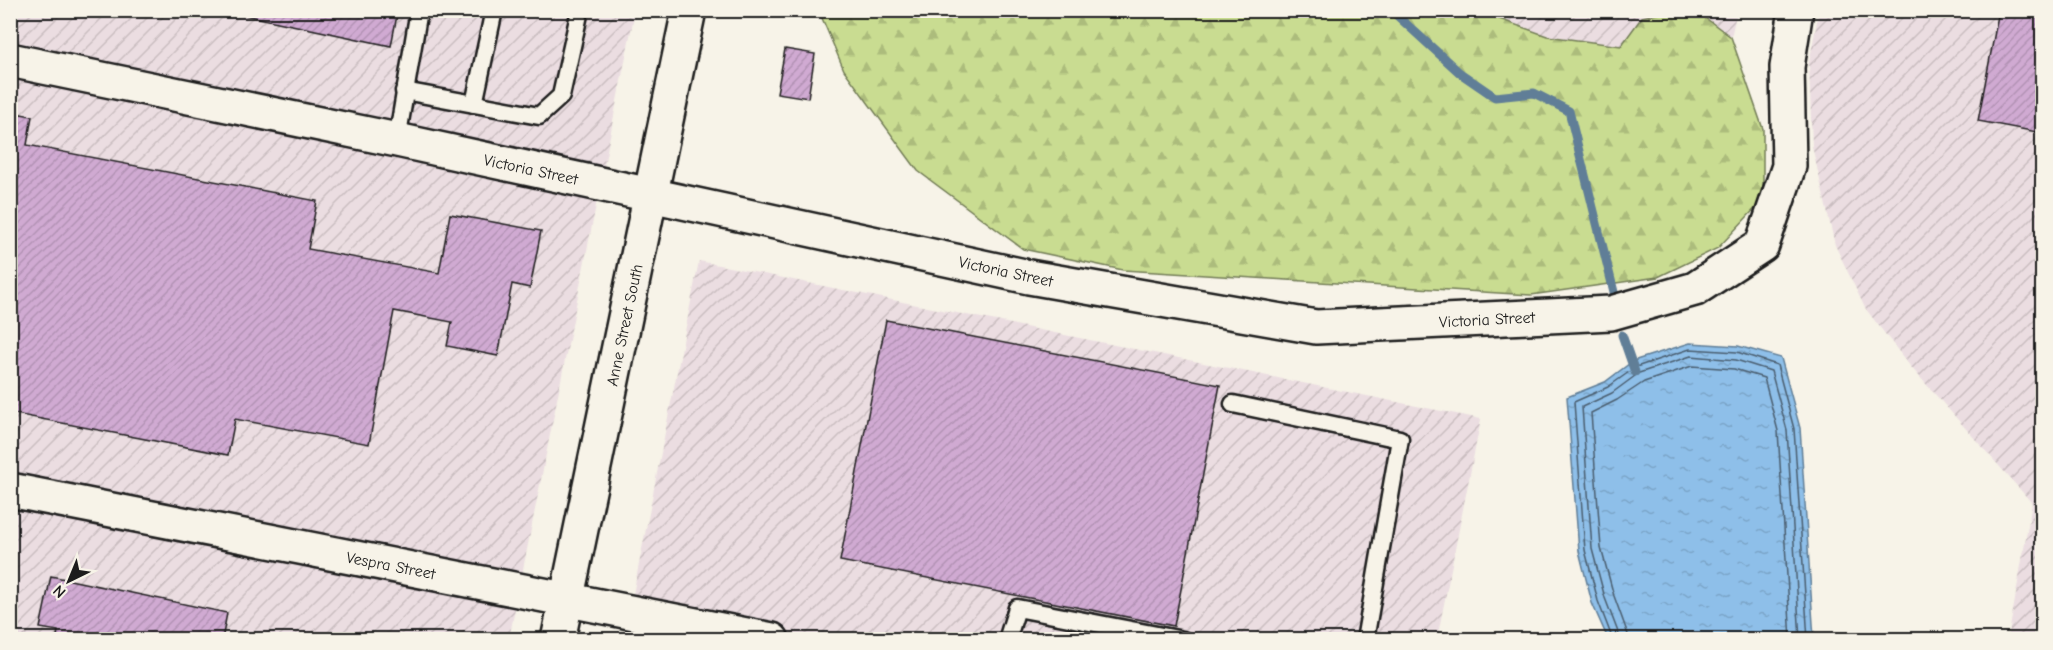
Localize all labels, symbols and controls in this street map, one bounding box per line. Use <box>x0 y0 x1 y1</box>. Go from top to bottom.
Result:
street label: Victoria Street <box>482 151 580 189</box>
street label: Victoria Street <box>957 253 1055 291</box>
street label: Anne Street South <box>603 263 647 388</box>
street label: Victoria Street <box>1439 308 1536 332</box>
street label: Vespra Street <box>345 549 437 584</box>
north arrow <box>39 551 99 611</box>
text: N <box>49 581 69 601</box>

